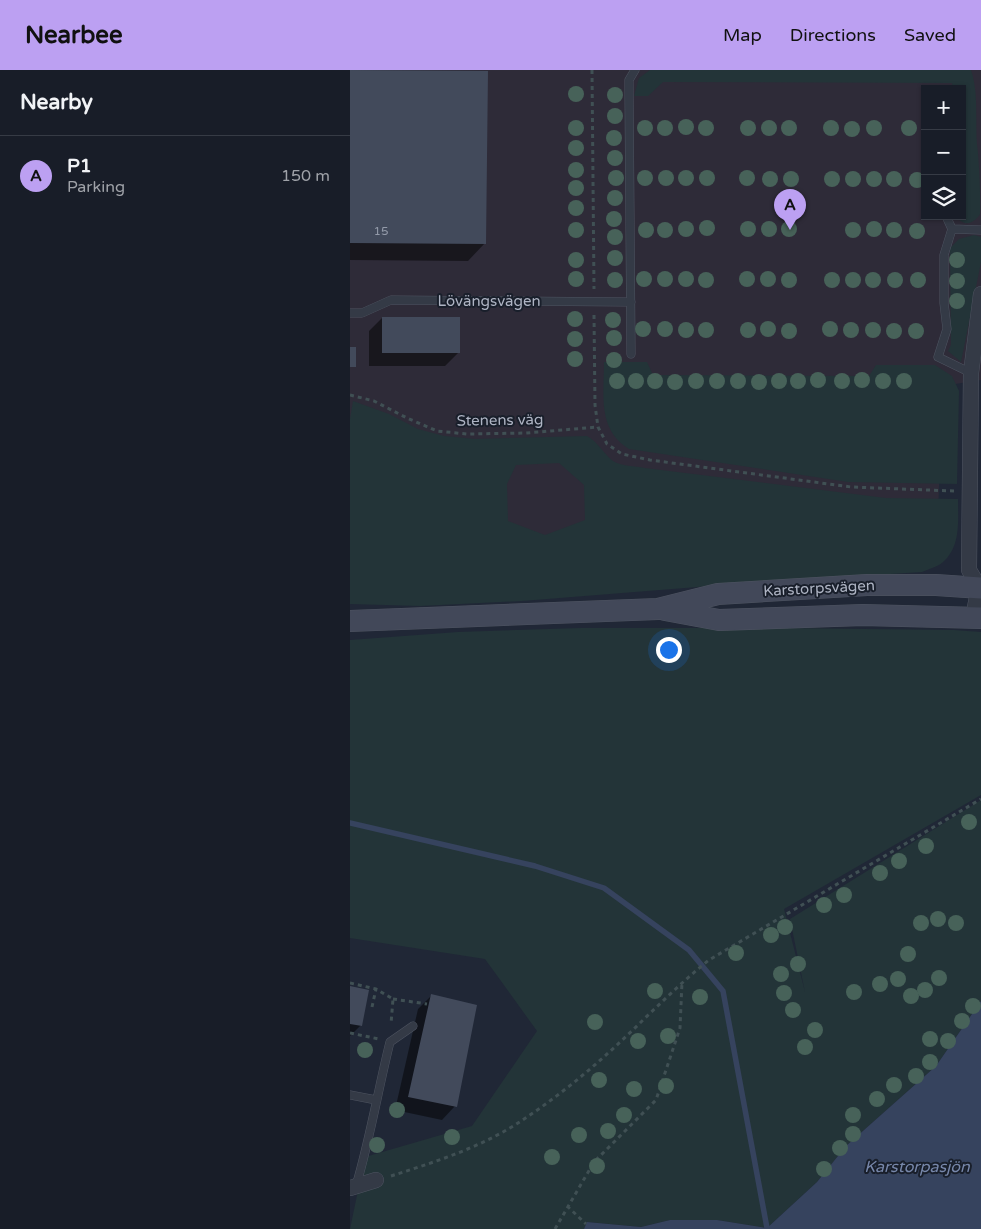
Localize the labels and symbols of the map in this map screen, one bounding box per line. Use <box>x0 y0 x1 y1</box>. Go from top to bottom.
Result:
pin: A <box>774 189 806 230</box>
house number: 15 <box>373 224 389 238</box>
street label: Lövängsvägen <box>437 292 541 310</box>
street label: Stenens väg <box>457 410 543 430</box>
street label: Karstorpsvägen <box>763 576 875 600</box>
your location <box>656 637 682 663</box>
water label: Karstorpasjön <box>864 1157 971 1177</box>

